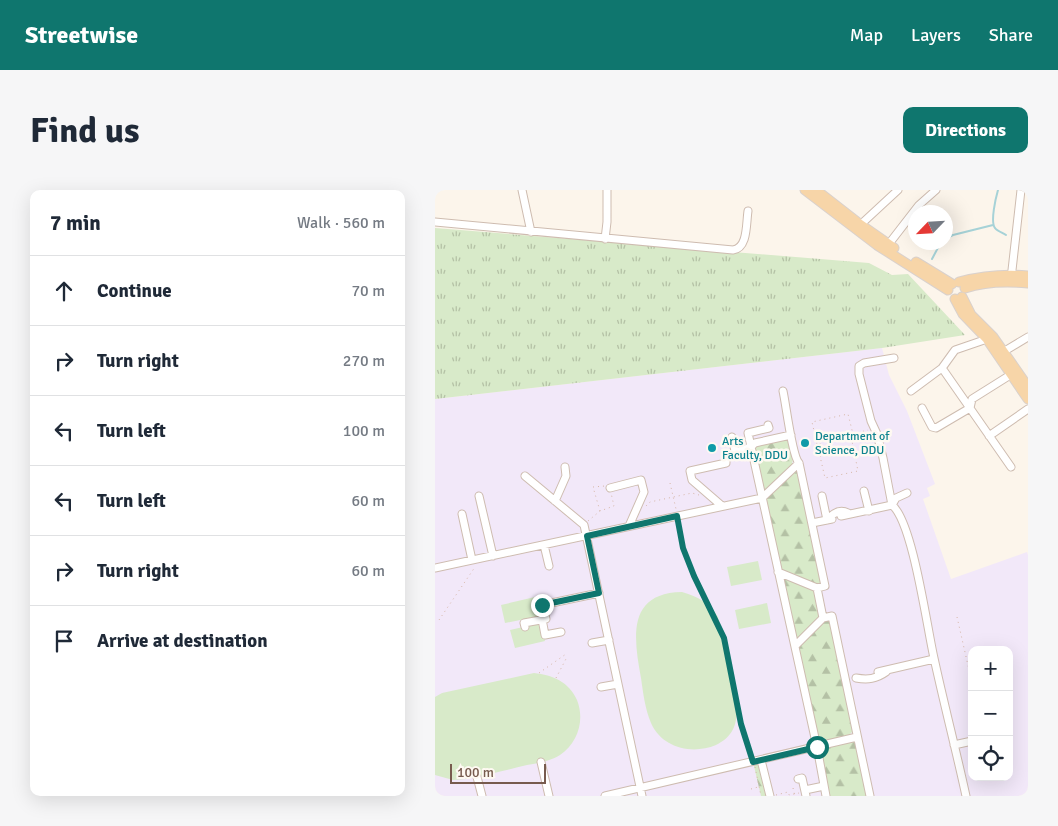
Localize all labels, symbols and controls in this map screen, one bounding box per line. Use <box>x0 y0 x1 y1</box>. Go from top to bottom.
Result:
text: Streetwise <box>25 20 138 50</box>
text: Map <box>850 24 883 46</box>
text: Layers <box>911 24 961 46</box>
text: Share <box>989 24 1033 46</box>
button: Directions <box>903 107 1028 153</box>
text: Find us <box>30 109 140 152</box>
north arrow <box>908 205 953 250</box>
text: 7 min <box>50 210 101 236</box>
text: Walk · 560 m <box>297 213 385 233</box>
icon: ahead <box>50 277 78 305</box>
text: Continue <box>97 279 172 303</box>
text: 70 m <box>351 281 385 301</box>
icon: right <box>50 347 78 375</box>
text: Turn right <box>97 349 179 373</box>
text: 270 m <box>343 351 385 371</box>
icon: left <box>50 417 78 445</box>
text: Turn left <box>97 419 166 443</box>
text: 100 m <box>343 421 385 441</box>
place label: Department of Science, DDU <box>815 429 890 458</box>
place label: Arts Faculty, DDU <box>722 434 788 463</box>
marker: Department of Science, DDU <box>799 437 811 449</box>
marker: Arts Faculty, DDU <box>706 442 718 454</box>
icon: left <box>50 487 78 515</box>
text: Turn left <box>97 489 166 513</box>
text: 60 m <box>351 491 385 511</box>
icon: right <box>50 557 78 585</box>
text: Turn right <box>97 559 179 583</box>
text: 60 m <box>351 561 385 581</box>
route end <box>531 594 554 617</box>
icon: arrive <box>50 627 78 655</box>
text: Arrive at destination <box>97 629 268 653</box>
map controls <box>968 646 1013 781</box>
button: + <box>968 646 1013 691</box>
button: − <box>968 691 1013 736</box>
route start <box>806 736 829 759</box>
button: locate <box>968 736 1013 781</box>
scale bar <box>450 761 546 784</box>
text: 100 m <box>457 764 494 781</box>

